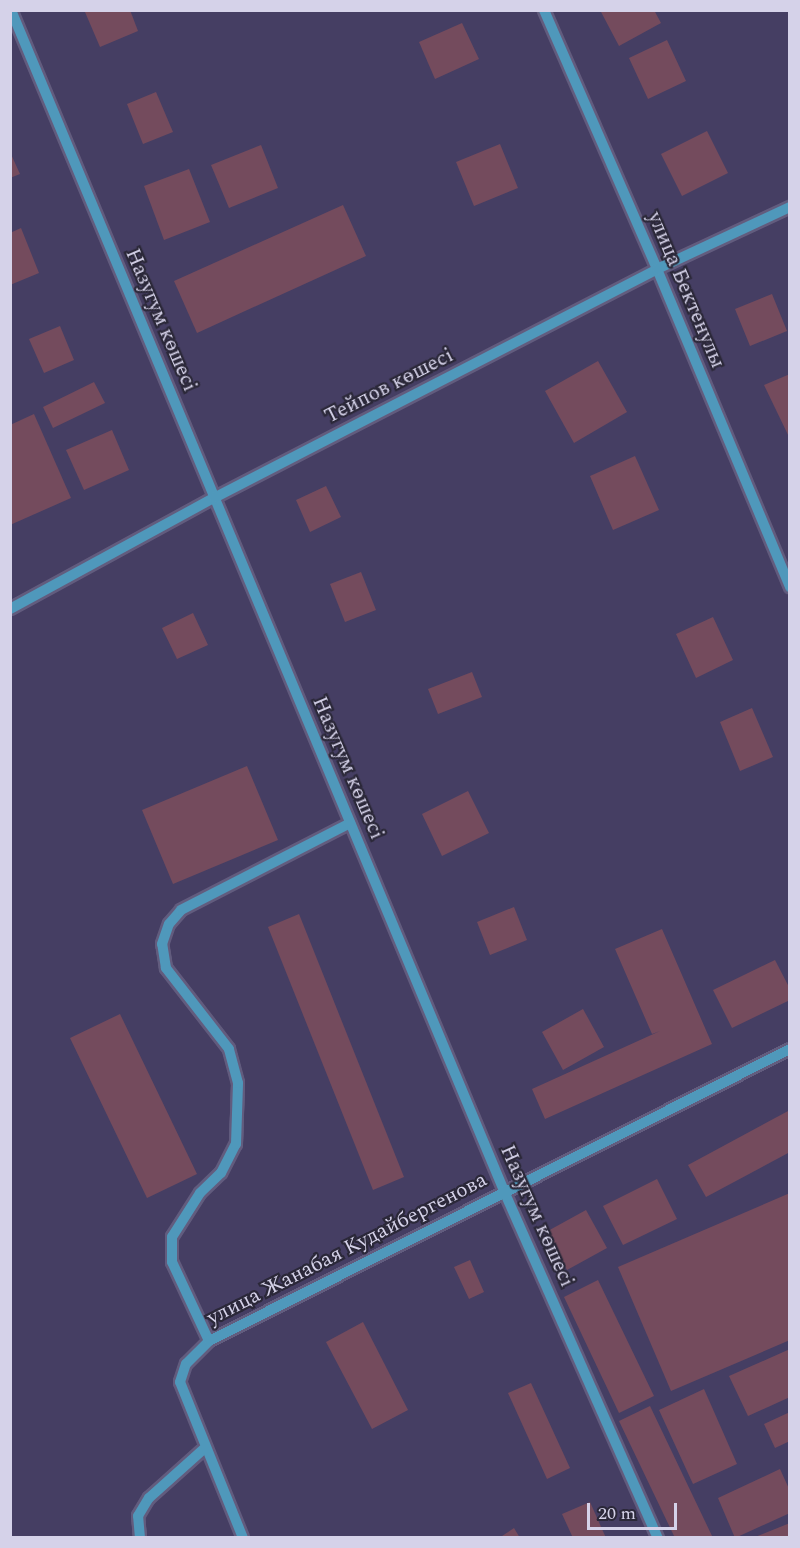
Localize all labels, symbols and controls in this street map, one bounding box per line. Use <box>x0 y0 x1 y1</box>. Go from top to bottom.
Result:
street label: улица Бектенулы <box>642 208 730 372</box>
street label: Назугум көшесі <box>120 245 202 395</box>
street label: Тейпов көшесі <box>320 343 458 429</box>
street label: Назугум көшесі <box>307 693 389 843</box>
street label: Назугум көшесі <box>494 1141 580 1291</box>
street label: улица Жанабая Кудайбергенова <box>203 1167 491 1331</box>
scale bar <box>590 1491 680 1529</box>
text: 20 m <box>598 1500 636 1527</box>

